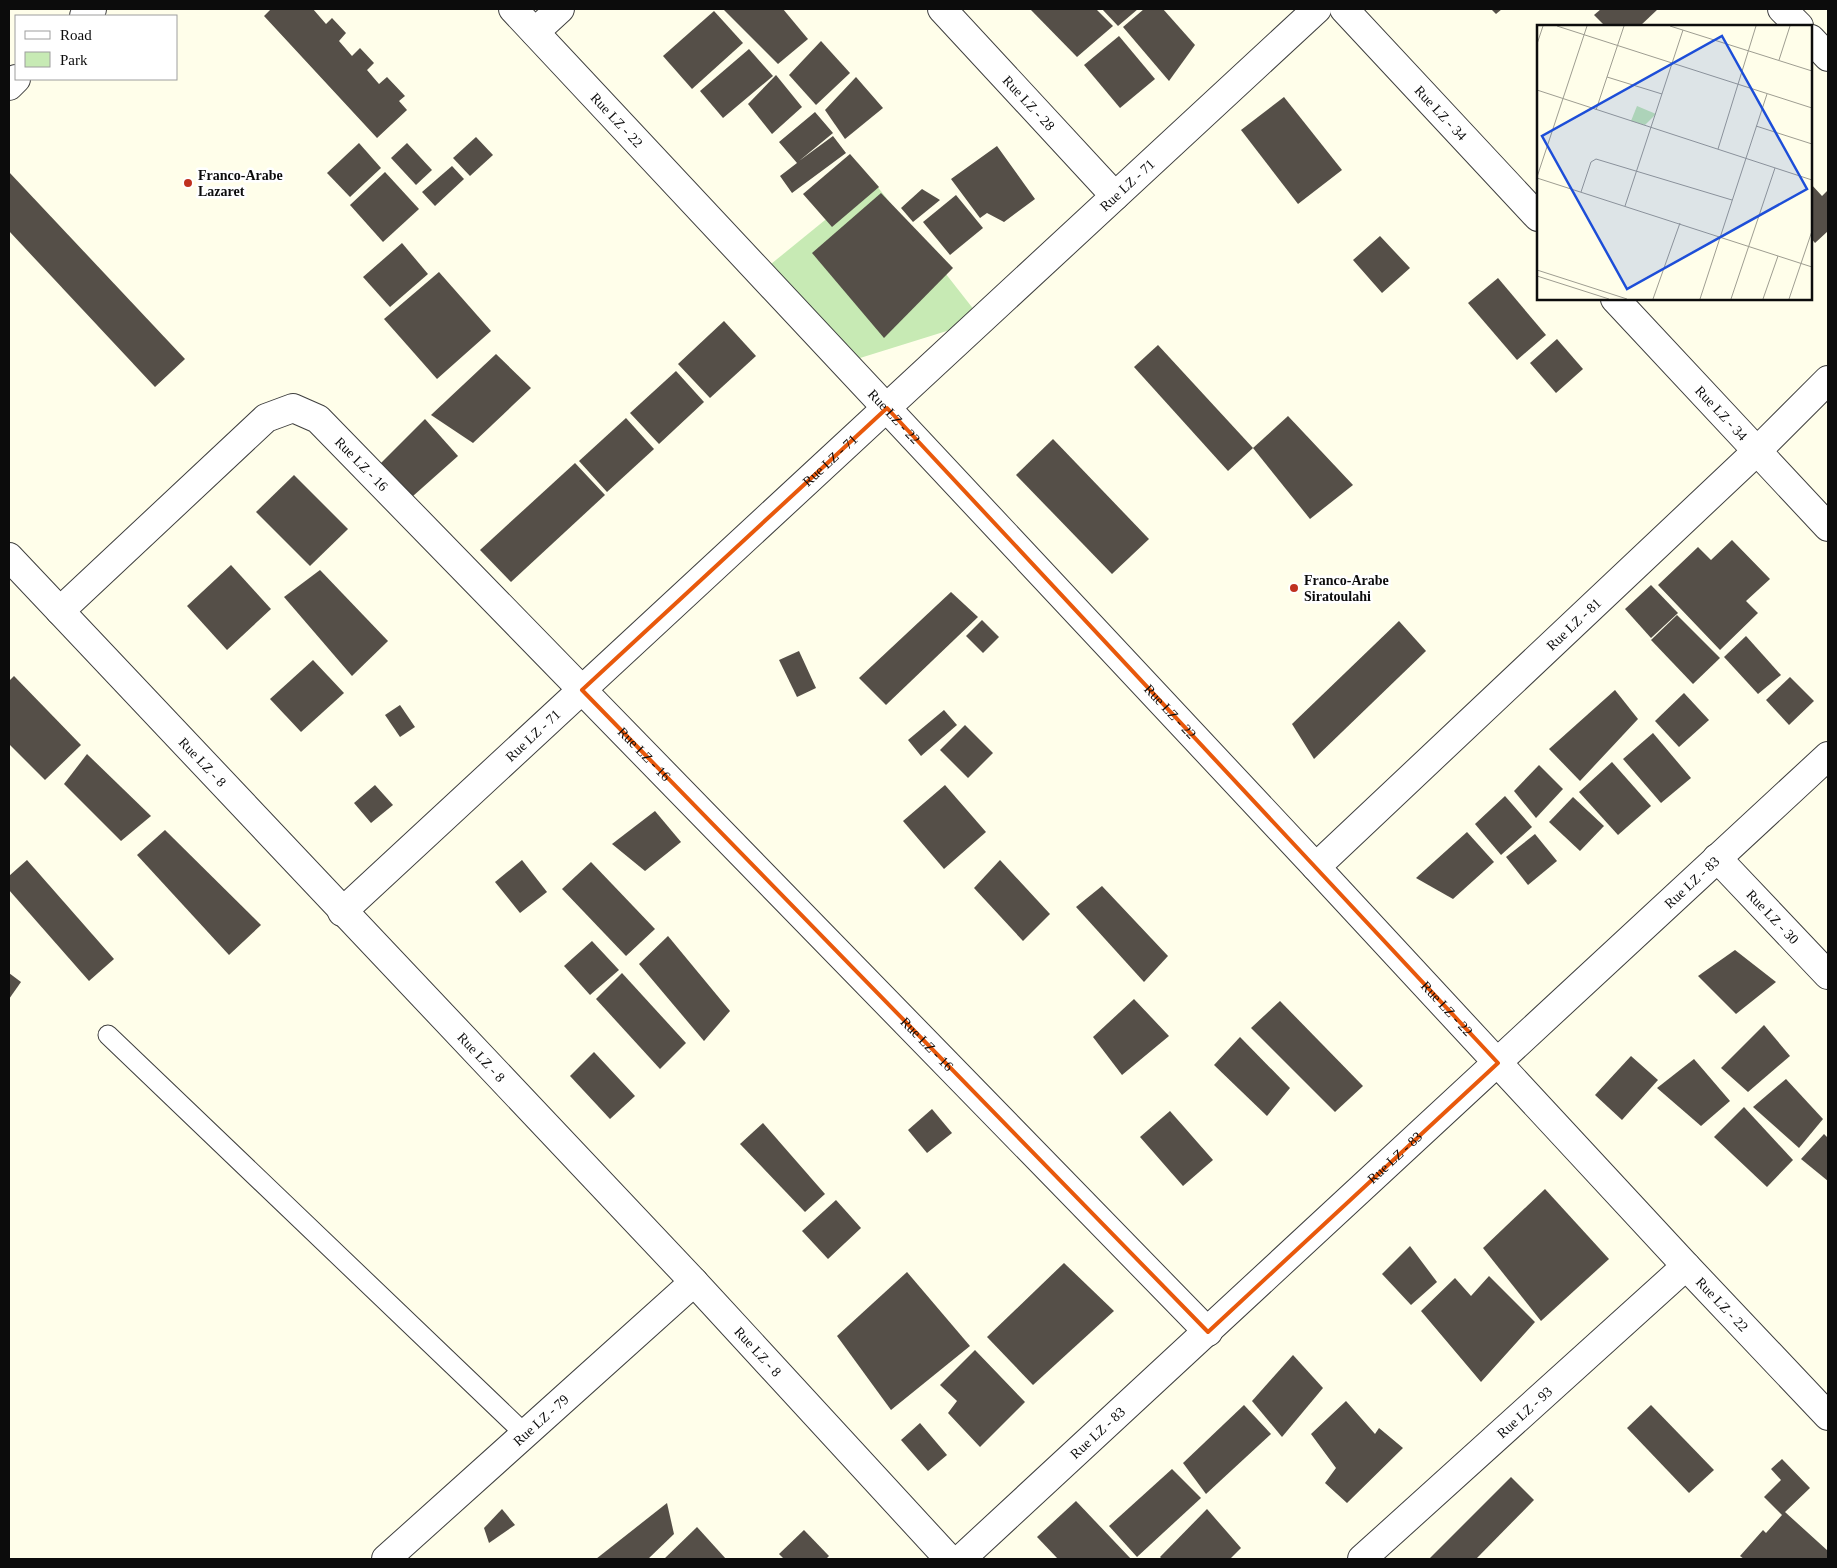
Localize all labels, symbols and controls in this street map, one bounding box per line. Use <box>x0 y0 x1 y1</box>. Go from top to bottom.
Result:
legend <box>15 15 178 80</box>
inset map <box>1537 25 1812 300</box>
text: Road <box>60 27 92 43</box>
text: Park <box>60 52 88 68</box>
street label: Rue LZ - 28 <box>1000 73 1058 133</box>
street label: Rue LZ - 34 <box>1412 83 1470 143</box>
street label: Rue LZ - 22 <box>588 90 646 150</box>
street label: Rue LZ - 71 <box>1097 156 1157 214</box>
place label: Franco-Arabe Lazaret <box>198 168 283 199</box>
marker: Franco-Arabe Lazaret <box>182 177 194 189</box>
street label: Rue LZ - 34 <box>1693 383 1750 443</box>
street label: Rue LZ - 22 <box>865 386 923 447</box>
street label: Rue LZ - 71 <box>800 431 860 489</box>
street label: Rue LZ - 16 <box>332 434 391 494</box>
place label: Franco-Arabe Siratoulahi <box>1304 573 1389 604</box>
marker: Franco-Arabe Siratoulahi <box>1288 582 1300 594</box>
street label: Rue LZ - 81 <box>1543 595 1604 653</box>
street label: Rue LZ - 22 <box>1141 681 1199 742</box>
street label: Rue LZ - 71 <box>502 706 563 764</box>
street label: Rue LZ - 16 <box>615 724 674 784</box>
street label: Rue LZ - 8 <box>176 734 229 790</box>
street label: Rue LZ - 83 <box>1661 853 1722 911</box>
street label: Rue LZ - 30 <box>1744 887 1802 947</box>
street label: Rue LZ - 22 <box>1418 978 1476 1039</box>
street label: Rue LZ - 16 <box>898 1014 957 1074</box>
street label: Rue LZ - 8 <box>455 1029 508 1085</box>
street label: Rue LZ - 83 <box>1364 1129 1425 1186</box>
street label: Rue LZ - 22 <box>1693 1274 1751 1334</box>
street label: Rue LZ - 8 <box>732 1324 785 1379</box>
street label: Rue LZ - 93 <box>1494 1383 1555 1441</box>
street label: Rue LZ - 79 <box>510 1391 571 1449</box>
street label: Rue LZ - 83 <box>1067 1404 1128 1462</box>

